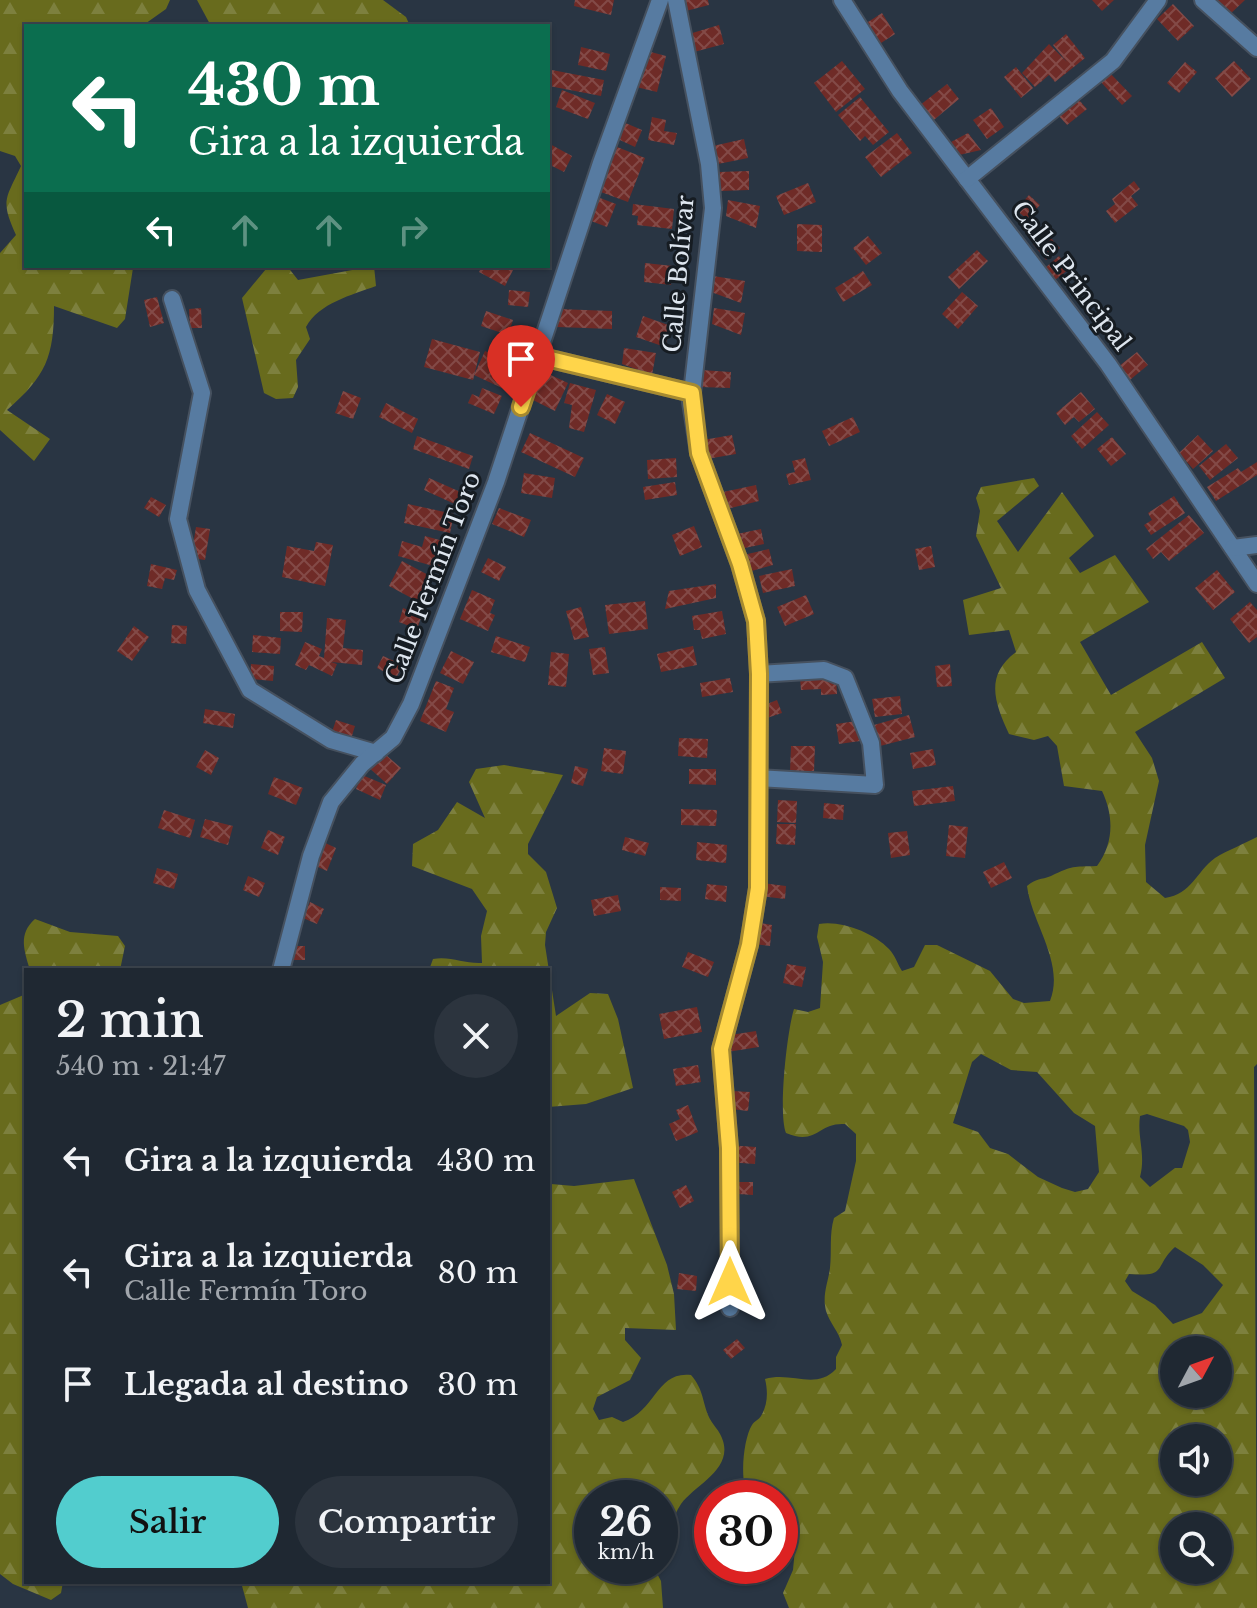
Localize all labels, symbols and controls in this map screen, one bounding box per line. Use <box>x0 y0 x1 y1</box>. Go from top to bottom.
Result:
text: 430 m <box>188 51 380 120</box>
icon: left <box>56 56 160 160</box>
text: Gira a la izquierda <box>188 120 524 165</box>
street label: Calle Bolívar <box>657 194 700 354</box>
street label: Calle Principal <box>1006 195 1137 356</box>
icon: left <box>139 208 183 252</box>
icon: ahead <box>223 208 267 252</box>
icon: ahead <box>307 208 351 252</box>
icon: right <box>391 208 435 252</box>
pin <box>487 325 555 407</box>
icon: arrive <box>499 337 543 381</box>
street label: Calle Fermín Toro <box>379 468 486 688</box>
text: 2 min <box>56 990 204 1050</box>
button: close <box>434 994 518 1078</box>
text: 540 m · 21:47 <box>56 1050 226 1082</box>
icon: left <box>56 1138 100 1182</box>
text: Gira a la izquierda <box>124 1142 413 1179</box>
text: 430 m <box>437 1142 535 1179</box>
text: Gira a la izquierda <box>124 1238 413 1275</box>
position arrow <box>688 1240 772 1324</box>
icon: left <box>56 1250 100 1294</box>
text: 80 m <box>438 1254 518 1291</box>
text: Calle Fermín Toro <box>124 1275 368 1307</box>
north arrow <box>1160 1336 1232 1408</box>
map controls <box>1160 1336 1232 1584</box>
icon: arrive <box>56 1362 100 1406</box>
text: Llegada al destino <box>124 1366 409 1403</box>
text: 30 m <box>437 1366 518 1403</box>
button: sound <box>1160 1424 1232 1496</box>
button: Salir <box>56 1476 279 1568</box>
button: Compartir <box>295 1476 518 1568</box>
speed limit sign: 30 <box>694 1480 798 1584</box>
text: 26 <box>600 1497 653 1547</box>
button: search <box>1160 1512 1232 1584</box>
text: km/h <box>598 1540 654 1564</box>

